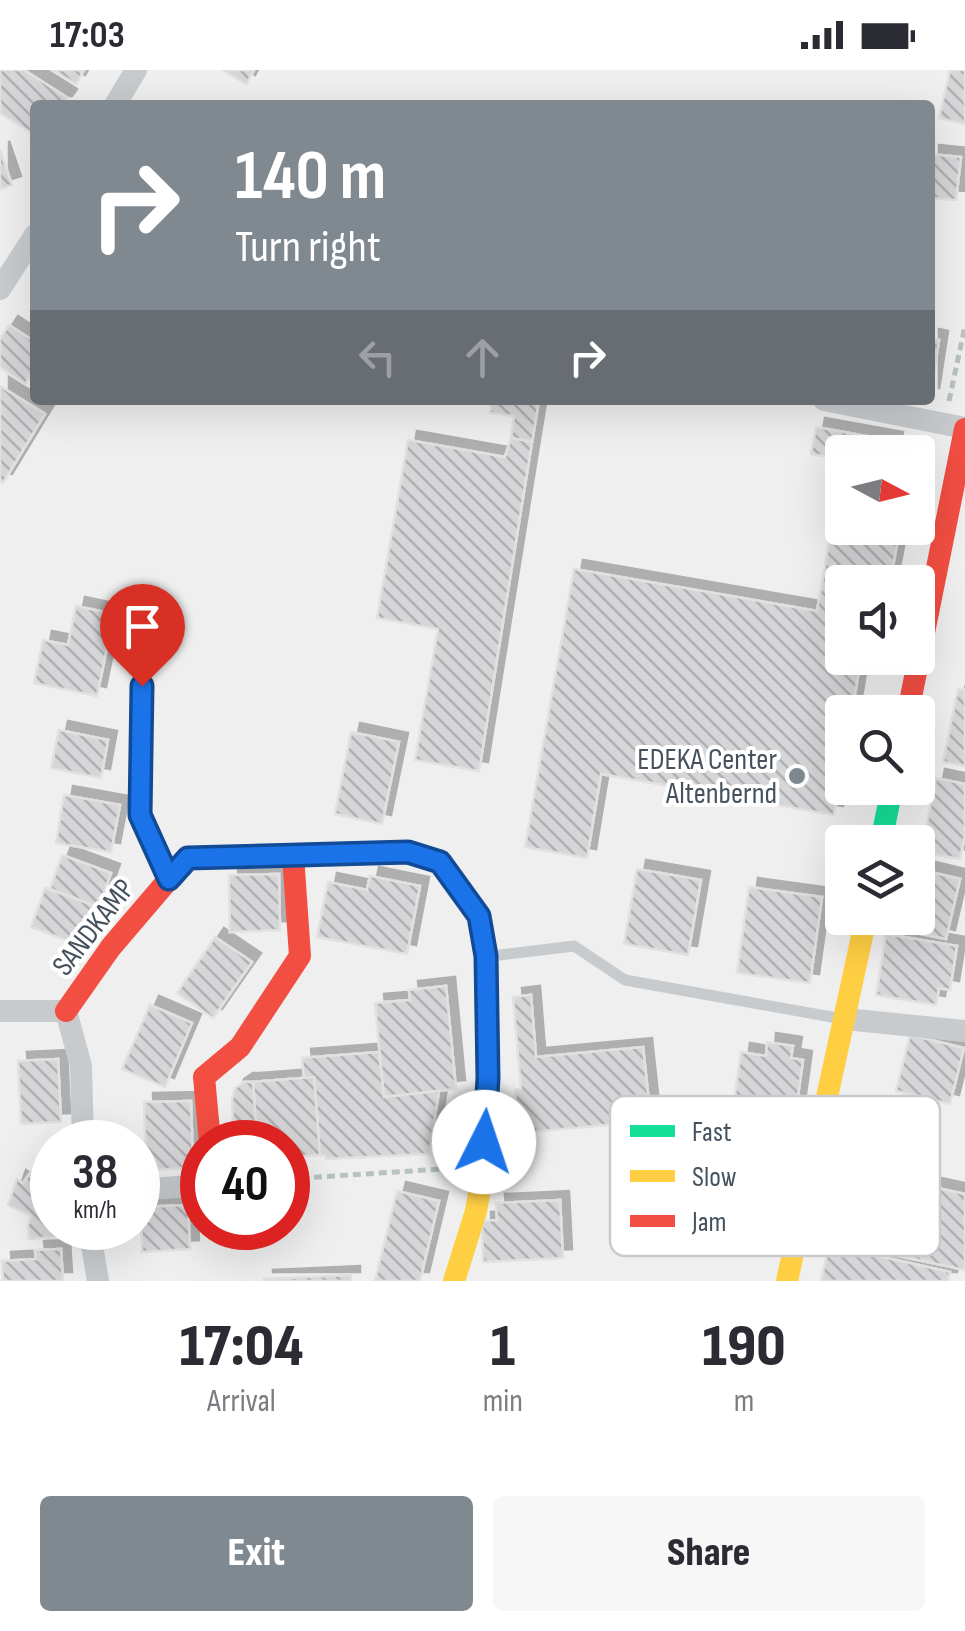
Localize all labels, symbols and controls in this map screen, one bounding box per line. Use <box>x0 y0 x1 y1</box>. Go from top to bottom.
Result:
text: 17:03 <box>50 13 125 58</box>
text: 140 m <box>235 135 386 219</box>
icon: right <box>70 140 200 270</box>
text: Turn right <box>235 220 381 275</box>
icon: left <box>350 330 405 385</box>
icon: ahead <box>455 330 510 385</box>
icon: right <box>560 330 615 385</box>
north arrow <box>825 435 935 545</box>
map controls <box>825 435 935 935</box>
button: sound <box>825 565 935 675</box>
pin <box>100 584 185 687</box>
icon: arrive <box>115 599 170 654</box>
button: search <box>825 695 935 805</box>
place label: EDEKA Center Altenbernd <box>637 742 777 812</box>
marker: EDEKA Center Altenbernd <box>786 765 808 787</box>
button: layers <box>825 825 935 935</box>
street label: SANDKAMP <box>45 872 143 983</box>
position arrow <box>432 1090 536 1194</box>
legend <box>610 1096 940 1256</box>
text: Fast <box>692 1116 731 1149</box>
speed limit sign: 40 <box>180 1120 310 1250</box>
text: 38 <box>72 1143 118 1203</box>
text: Slow <box>692 1161 737 1194</box>
text: km/h <box>73 1195 117 1226</box>
text: Jam <box>691 1206 727 1239</box>
text: 17:04 <box>179 1311 303 1383</box>
text: 1 <box>491 1311 515 1383</box>
text: 190 <box>702 1311 786 1383</box>
text: Arrival <box>207 1382 276 1421</box>
text: min <box>483 1382 523 1421</box>
text: m <box>734 1382 754 1421</box>
button: Exit <box>40 1496 473 1611</box>
button: Share <box>493 1496 925 1611</box>

